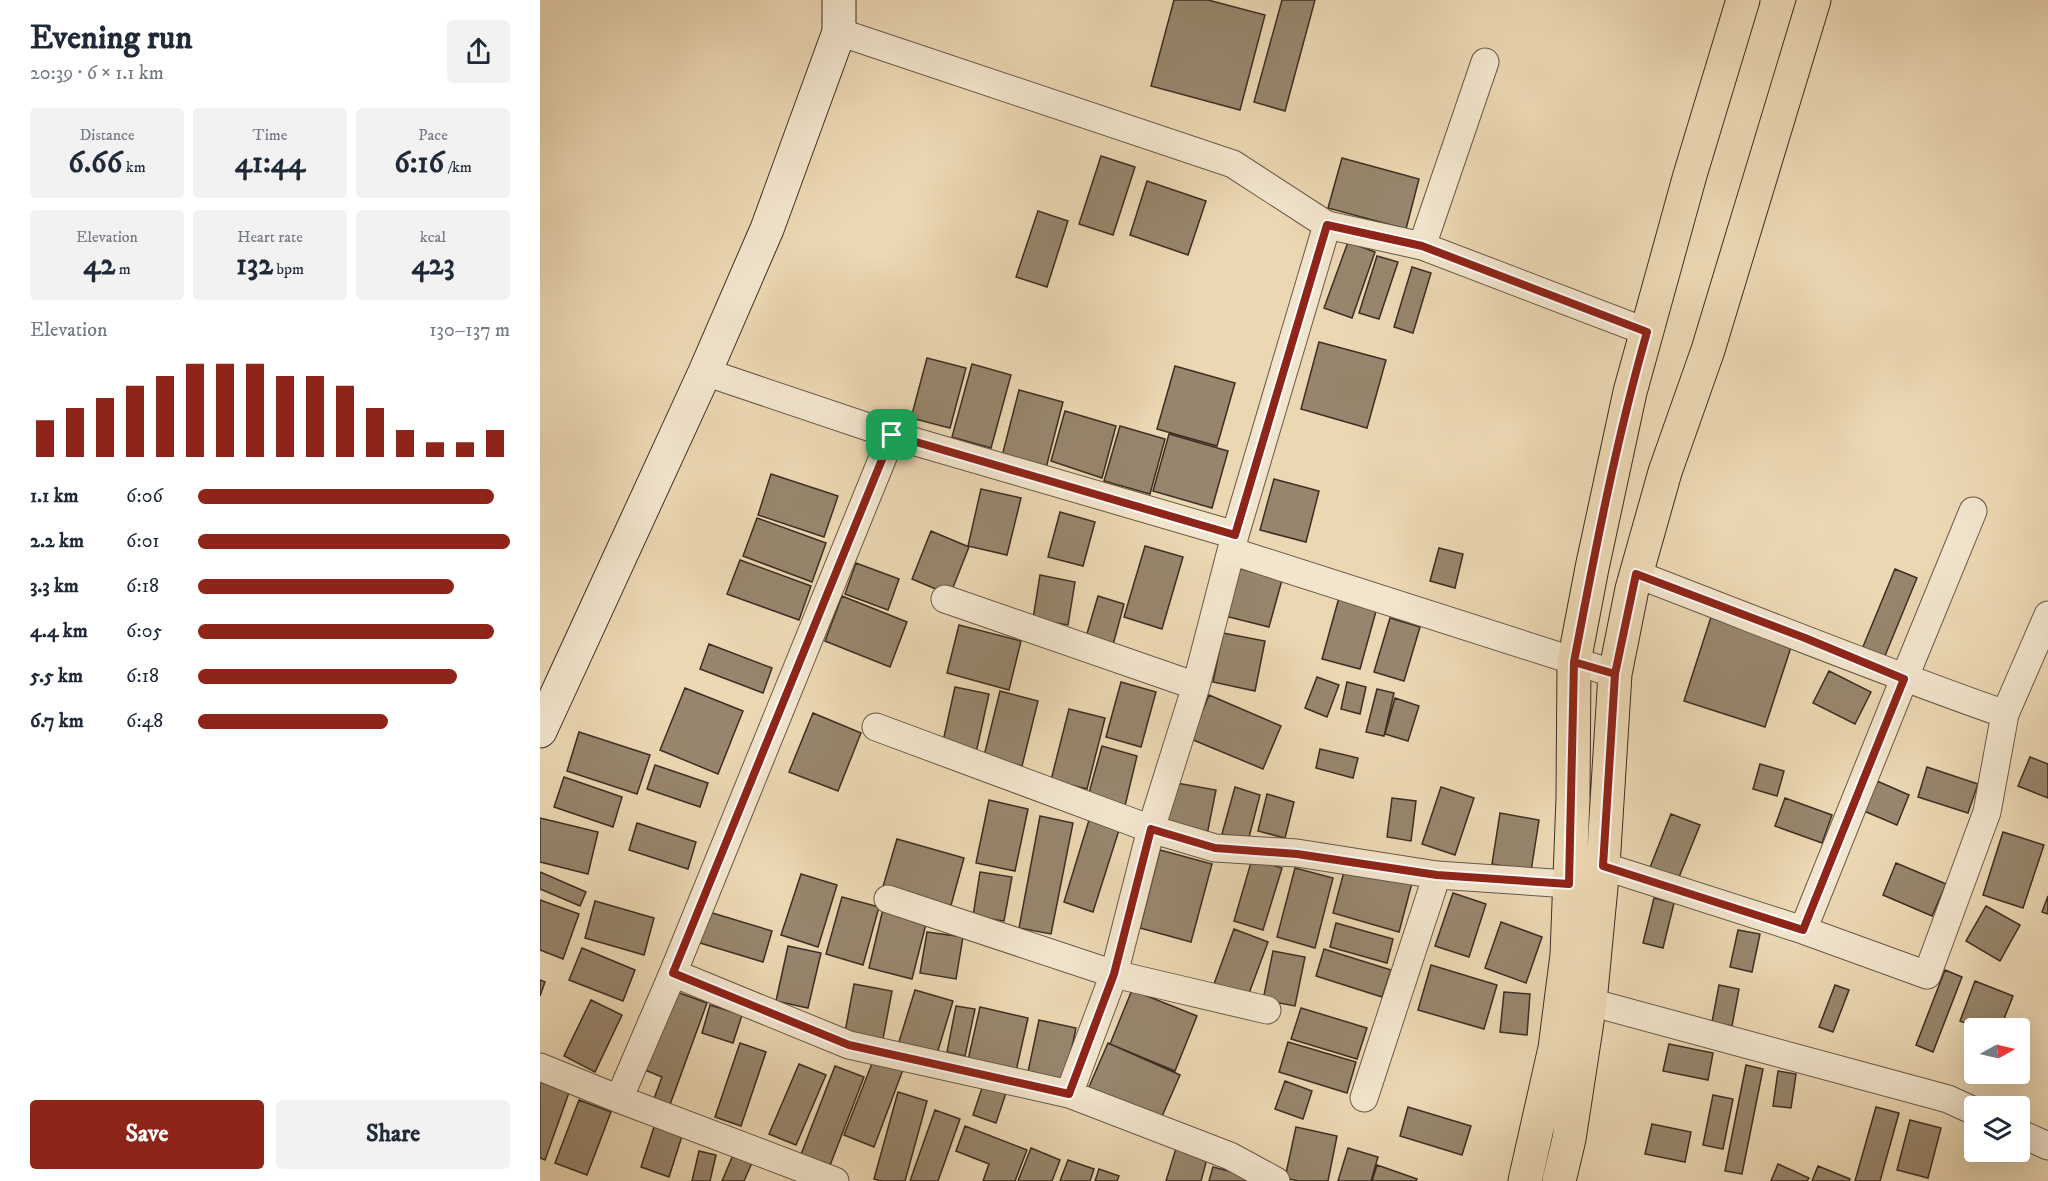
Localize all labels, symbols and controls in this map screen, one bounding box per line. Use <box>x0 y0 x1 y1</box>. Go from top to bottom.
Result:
text: Evening run <box>30 18 192 59</box>
button: share <box>447 20 510 83</box>
text: 20:39 · 6 × 1.1 km <box>30 61 164 86</box>
text: Distance <box>79 125 135 145</box>
text: Time <box>253 125 287 145</box>
text: Pace <box>418 125 448 145</box>
text: 6.66 <box>68 145 122 182</box>
text: 41:44 <box>235 145 305 182</box>
text: 6:16 <box>394 145 444 182</box>
text: km <box>122 157 146 177</box>
text: /km <box>444 157 472 177</box>
text: Elevation <box>76 227 138 247</box>
text: Heart rate <box>237 227 303 247</box>
text: kcal <box>420 227 446 247</box>
text: 42 <box>83 247 115 284</box>
text: 132 <box>236 247 273 284</box>
text: 423 <box>411 247 455 284</box>
text: m <box>115 259 131 279</box>
text: bpm <box>273 259 304 279</box>
text: Elevation <box>30 318 107 343</box>
text: 130–137 m <box>429 318 510 343</box>
pin <box>866 409 917 460</box>
icon: arrive <box>875 418 908 451</box>
text: 1.1 km <box>30 484 79 509</box>
text: 6:06 <box>126 484 163 509</box>
text: 2.2 km <box>30 529 84 554</box>
text: 6:01 <box>126 529 160 554</box>
text: 3.3 km <box>30 574 79 599</box>
text: 6:18 <box>126 574 159 599</box>
text: 4.4 km <box>30 619 88 644</box>
text: 6:05 <box>126 619 162 644</box>
text: 5.5 km <box>30 664 83 689</box>
text: 6:18 <box>126 664 159 689</box>
text: 6.7 km <box>30 709 84 734</box>
text: 6:48 <box>126 709 163 734</box>
north arrow <box>1964 1018 2030 1084</box>
map controls <box>1964 1018 2030 1162</box>
button: layers <box>1964 1096 2030 1162</box>
button: Save <box>30 1100 264 1169</box>
button: Share <box>276 1100 510 1169</box>

